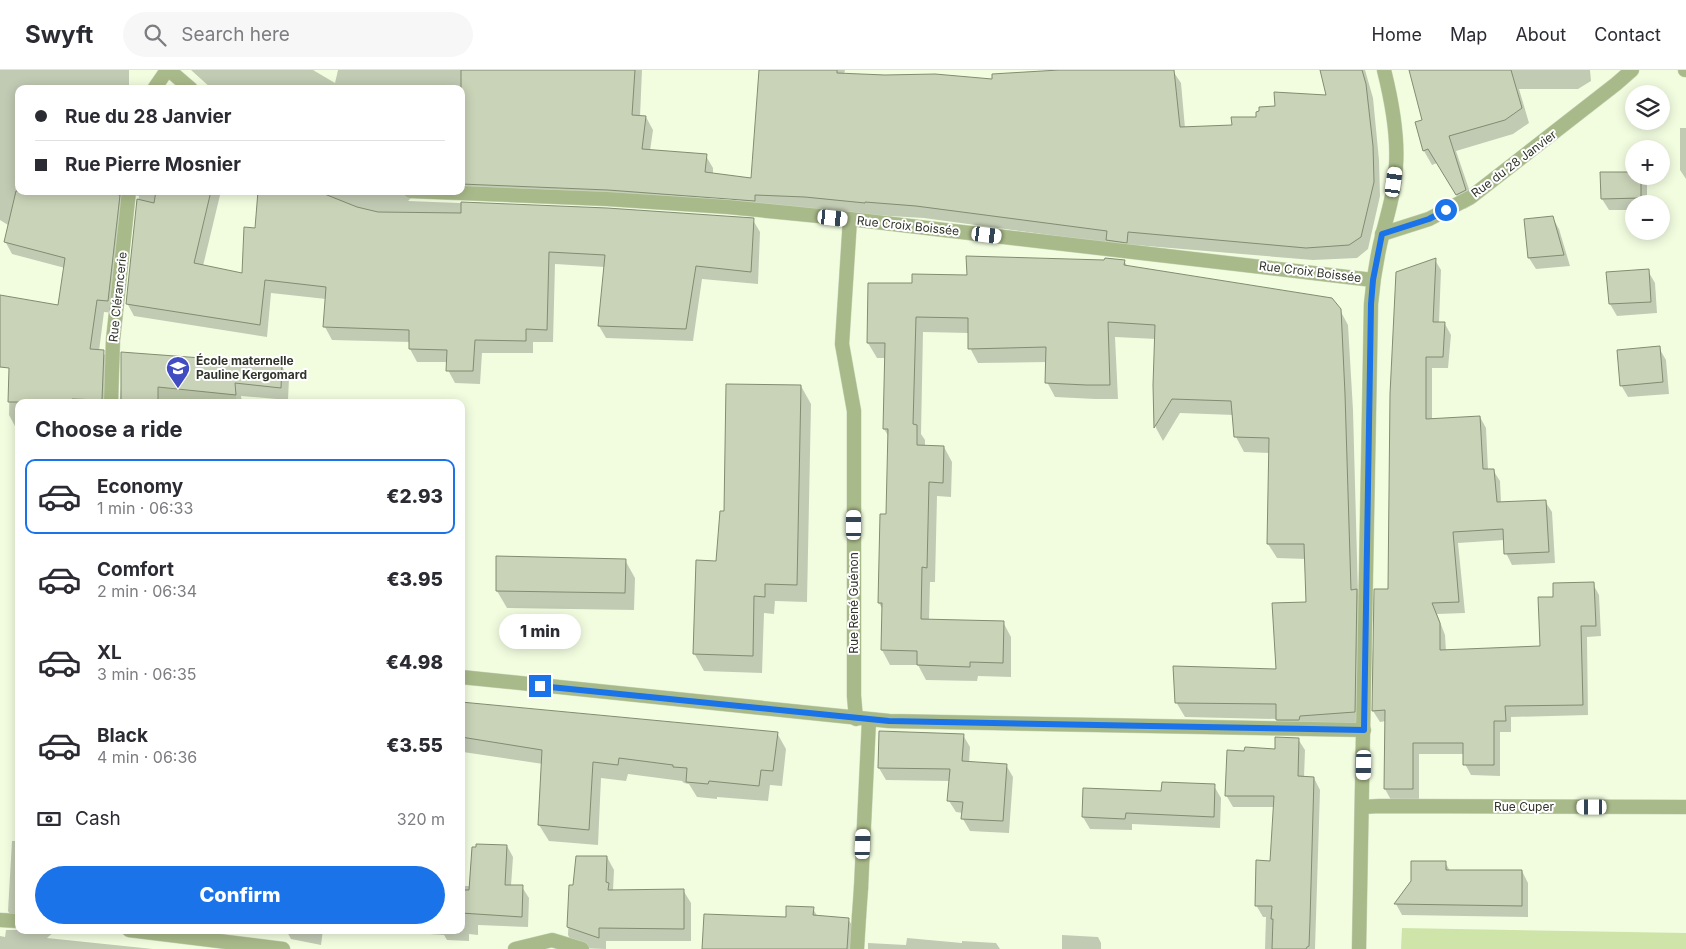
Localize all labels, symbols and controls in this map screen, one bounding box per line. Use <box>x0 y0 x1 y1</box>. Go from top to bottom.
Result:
search box <box>123 12 473 57</box>
text: Swyft <box>25 20 93 49</box>
icon: search <box>141 21 169 49</box>
text: Search here <box>181 23 290 46</box>
text: Home <box>1372 24 1422 45</box>
text: Map <box>1450 24 1487 45</box>
text: About <box>1515 24 1566 45</box>
text: Contact <box>1594 24 1661 45</box>
map controls <box>1625 85 1670 240</box>
button: layers <box>1625 85 1670 130</box>
text: Rue du 28 Janvier <box>65 105 232 128</box>
street label: Rue du 28 Janvier <box>1468 126 1560 201</box>
button: + <box>1625 140 1670 185</box>
text: Rue Pierre Mosnier <box>65 153 241 176</box>
car <box>1384 166 1403 198</box>
button: − <box>1625 195 1670 240</box>
route start <box>1435 199 1457 221</box>
car <box>817 209 848 227</box>
street label: Rue Croix Boissée <box>856 213 960 238</box>
car <box>971 226 1002 244</box>
street label: Rue Clérancerie <box>105 251 130 343</box>
street label: Rue Croix Boissée <box>1258 258 1362 285</box>
place label: École maternelle Pauline Kergomard <box>196 353 307 382</box>
school or university icon: École maternelle Pauline Kergomard <box>165 355 191 389</box>
text: Choose a ride <box>35 416 183 442</box>
icon: car <box>37 474 82 519</box>
text: Economy <box>97 475 183 498</box>
text: €2.93 <box>386 485 443 508</box>
text: 1 min · 06:33 <box>97 498 193 518</box>
car <box>846 510 861 540</box>
street label: Rue René Guénon <box>846 552 861 654</box>
icon: car <box>37 557 82 602</box>
text: Comfort <box>97 558 174 581</box>
text: €3.95 <box>386 568 443 591</box>
text: 2 min · 06:34 <box>97 581 197 601</box>
callout: 1 min <box>499 614 581 648</box>
text: 1 min <box>520 621 560 641</box>
icon: car <box>37 640 82 685</box>
text: XL <box>97 641 122 664</box>
text: €4.98 <box>386 651 443 674</box>
text: 3 min · 06:35 <box>97 664 197 684</box>
route end <box>529 675 551 697</box>
icon: car <box>37 723 82 768</box>
text: Black <box>97 724 148 747</box>
text: €3.55 <box>386 734 443 757</box>
text: 4 min · 06:36 <box>97 747 197 767</box>
car <box>1356 750 1371 780</box>
street label: Rue Cuper <box>1494 799 1554 814</box>
car <box>1577 800 1607 815</box>
icon: cash <box>35 805 63 833</box>
text: Cash <box>75 807 121 830</box>
text: 320 m <box>397 809 445 829</box>
car <box>854 829 871 859</box>
button: Confirm <box>35 866 445 924</box>

